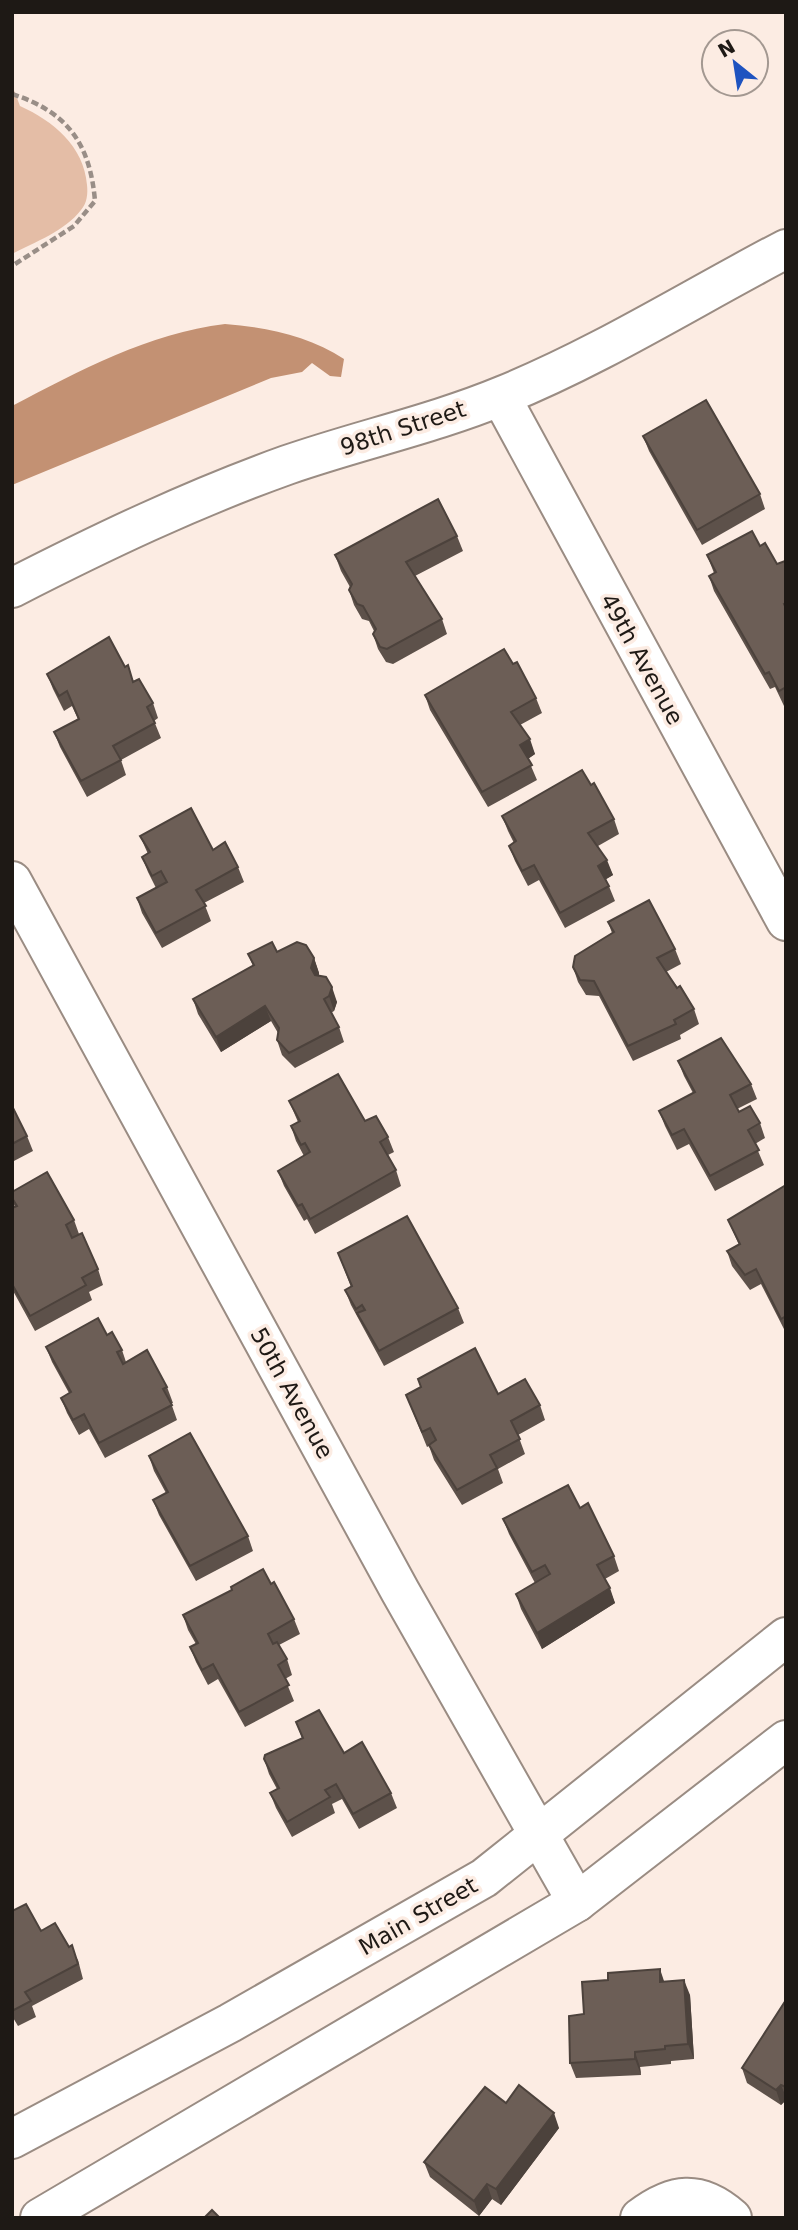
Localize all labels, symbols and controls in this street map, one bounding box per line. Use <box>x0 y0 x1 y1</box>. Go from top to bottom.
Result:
north arrow <box>700 28 770 98</box>
text: N <box>714 35 739 62</box>
street label: 98th Street <box>337 396 469 460</box>
street label: 49th Avenue <box>595 589 689 729</box>
street label: 50th Avenue <box>245 1323 339 1463</box>
street label: Main Street <box>354 1872 482 1960</box>

